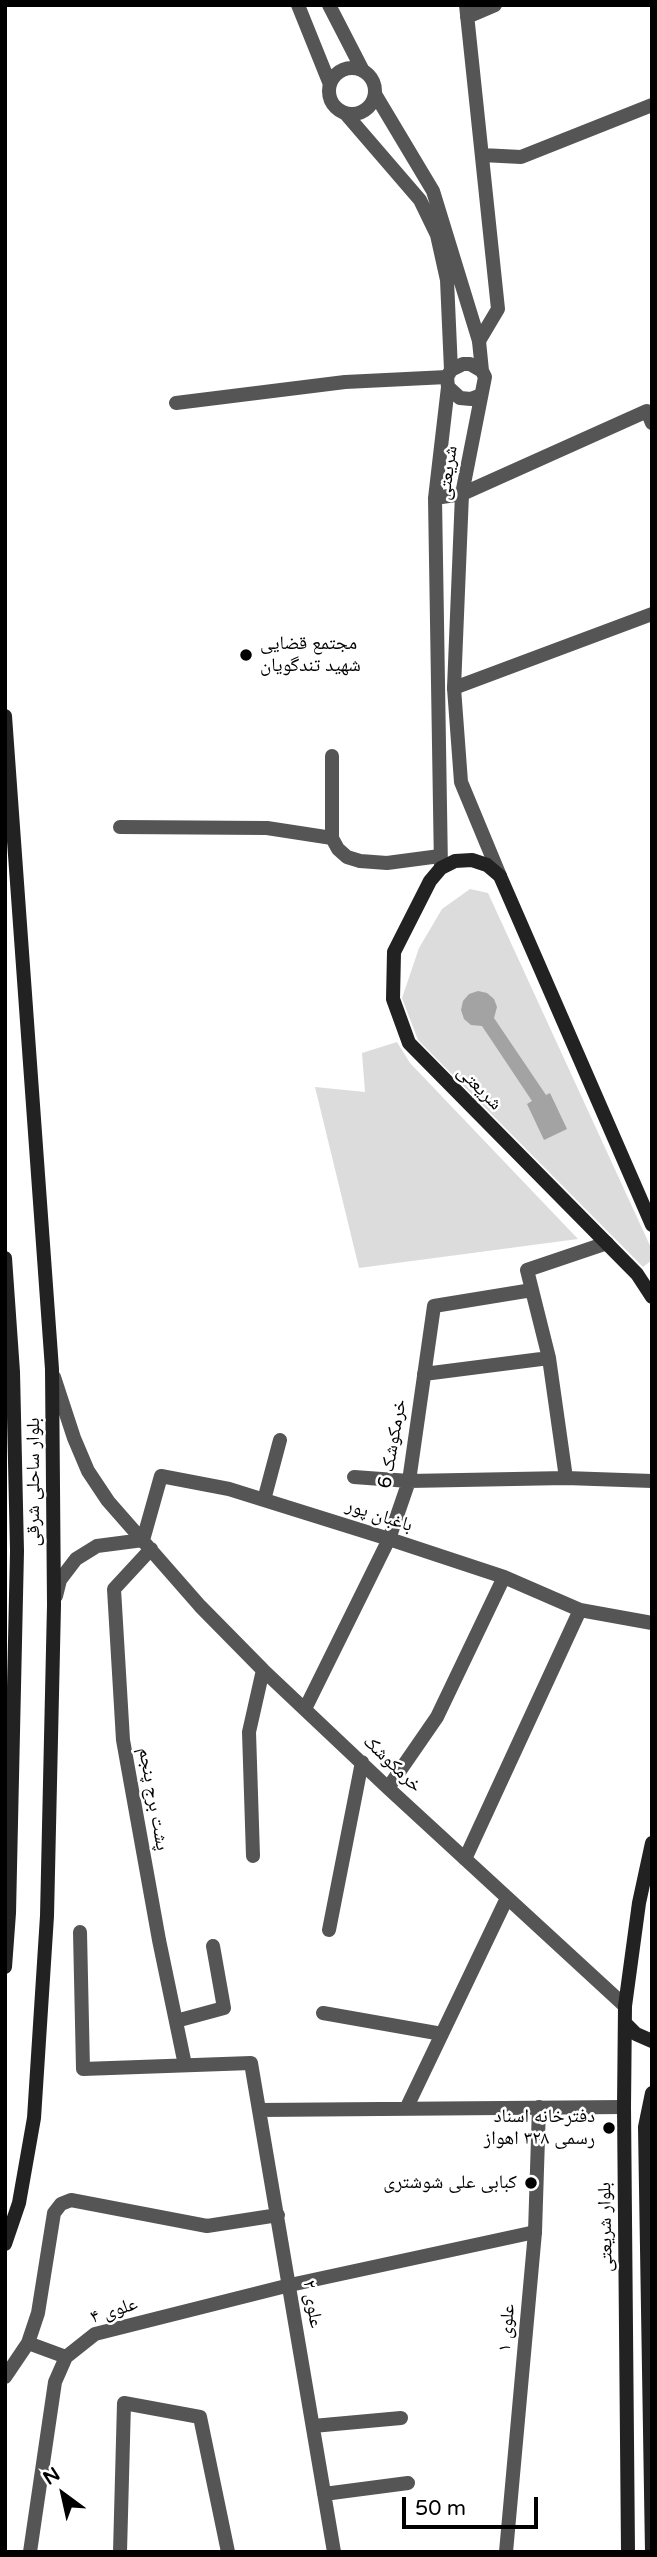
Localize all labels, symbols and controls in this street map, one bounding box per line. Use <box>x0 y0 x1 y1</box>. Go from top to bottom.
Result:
street label: شریعتی <box>433 444 463 502</box>
place label: مجتمع قضایی شهید تندگویان <box>260 633 361 677</box>
marker: مجتمع قضایی شهید تندگویان <box>238 647 254 663</box>
street label: شریعتی <box>452 1061 506 1115</box>
street label: خرمکوشک 6 <box>374 1398 412 1490</box>
street label: بلوار ساحلی شرقی <box>23 1418 45 1546</box>
street label: باغبان پور <box>343 1495 415 1537</box>
street label: خرمکوشک <box>358 1730 426 1798</box>
street label: پشت برج پنجم <box>133 1746 173 1852</box>
place label: دفترخانه اسناد رسمی ۳۲۸ اهواز <box>484 2106 595 2150</box>
marker: دفترخانه اسناد رسمی ۳۲۸ اهواز <box>601 2120 617 2136</box>
place label: کبابی علی شوشتری <box>383 2172 517 2194</box>
marker: کبابی علی شوشتری <box>523 2175 539 2191</box>
street label: بلوار شریعتی <box>594 2182 618 2272</box>
street label: علوی ۲ <box>297 2278 327 2330</box>
street label: علوی ۴ <box>87 2293 141 2329</box>
street label: علوی ۱ <box>494 2303 520 2353</box>
north arrow <box>28 2459 98 2529</box>
text: N <box>39 2463 64 2490</box>
scale bar <box>405 2484 542 2528</box>
text: 50 m <box>415 2496 466 2521</box>

